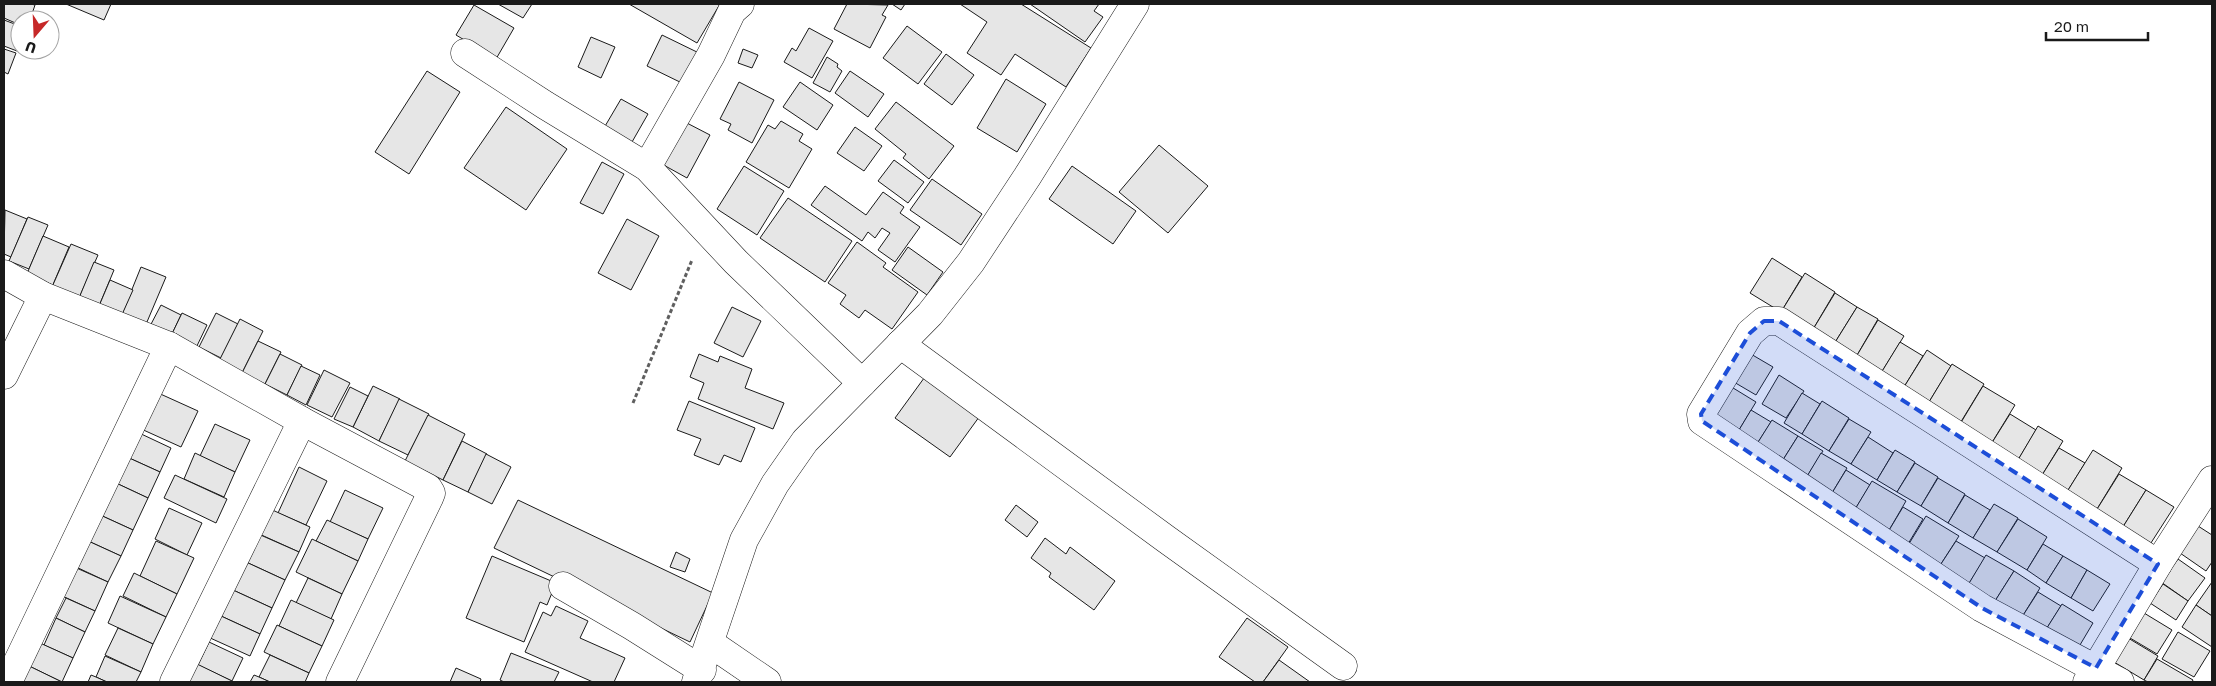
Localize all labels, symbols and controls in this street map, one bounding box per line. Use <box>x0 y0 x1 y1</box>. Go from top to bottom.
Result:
north arrow <box>10 10 60 60</box>
scale bar <box>2046 10 2148 42</box>
text: 20 m <box>2054 17 2089 35</box>
text: U <box>23 38 38 57</box>

